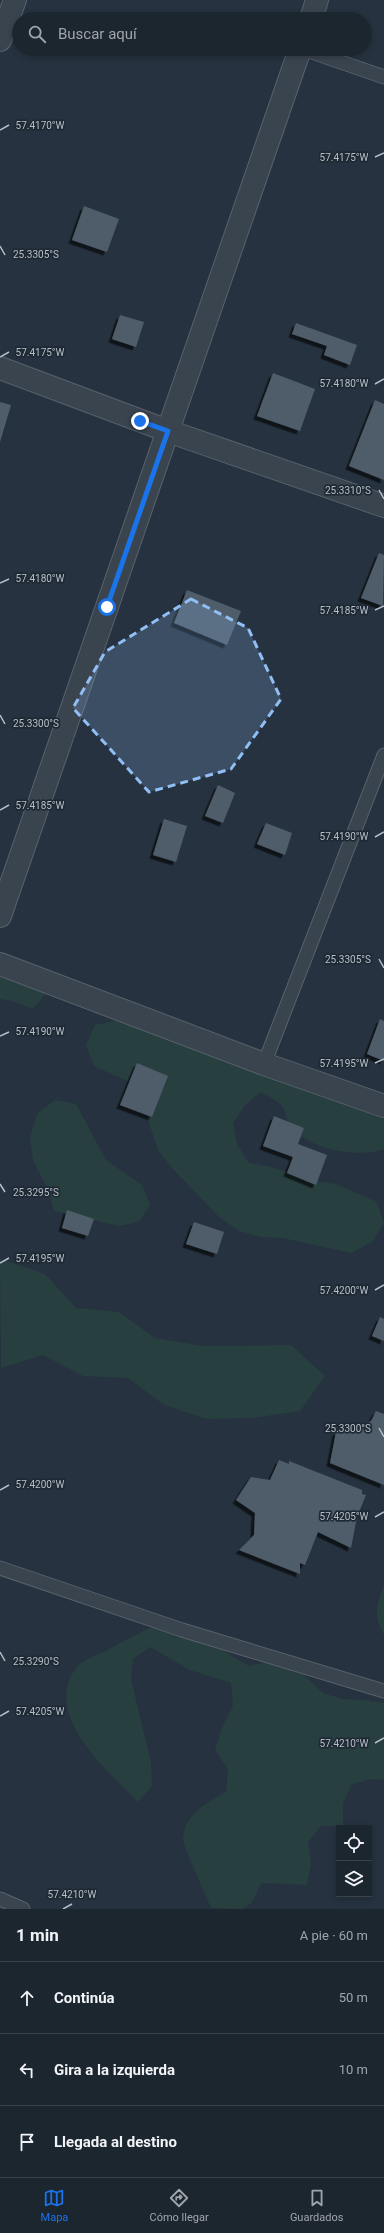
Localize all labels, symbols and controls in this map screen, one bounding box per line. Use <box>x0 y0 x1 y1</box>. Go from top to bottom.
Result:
search box <box>12 12 372 56</box>
icon: search <box>26 23 48 45</box>
text: Buscar aquí <box>58 25 137 43</box>
text: 57.4170°W <box>16 120 65 131</box>
text: 57.4175°W <box>320 152 369 163</box>
text: 25.3305°S <box>13 249 59 260</box>
text: 57.4175°W <box>16 347 65 358</box>
text: 57.4180°W <box>320 378 369 389</box>
route end <box>131 412 149 430</box>
text: 25.3310°S <box>325 485 371 496</box>
text: 57.4180°W <box>16 573 65 584</box>
route start <box>98 598 116 616</box>
text: 57.4185°W <box>320 605 369 616</box>
text: 25.3300°S <box>13 718 59 729</box>
text: 57.4185°W <box>16 800 65 811</box>
text: 57.4190°W <box>320 831 369 842</box>
text: 25.3305°S <box>325 954 371 965</box>
text: 57.4190°W <box>16 1026 65 1037</box>
text: 57.4195°W <box>320 1058 369 1069</box>
text: 25.3295°S <box>13 1187 59 1198</box>
text: 57.4195°W <box>16 1253 65 1264</box>
text: 57.4200°W <box>320 1285 369 1296</box>
text: 25.3300°S <box>325 1423 371 1434</box>
text: 57.4200°W <box>16 1479 65 1490</box>
text: 57.4205°W <box>320 1511 369 1522</box>
text: 25.3290°S <box>13 1656 59 1667</box>
text: 57.4205°W <box>16 1706 65 1717</box>
text: 57.4210°W <box>320 1738 369 1749</box>
map controls <box>336 1825 372 1897</box>
button: locate <box>336 1825 372 1861</box>
button: layers <box>336 1861 372 1897</box>
text: 57.4210°W <box>48 1889 97 1900</box>
text: 1 min <box>16 1925 59 1945</box>
text: A pie · 60 m <box>300 1928 368 1943</box>
icon: ahead <box>16 1987 38 2009</box>
text: Continúa <box>54 1989 115 2007</box>
text: 50 m <box>339 1990 368 2005</box>
icon: left <box>16 2059 38 2081</box>
text: Gira a la izquierda <box>54 2061 175 2079</box>
text: 10 m <box>339 2062 368 2077</box>
icon: arrive <box>16 2131 38 2153</box>
text: Llegada al destino <box>54 2133 177 2151</box>
tab: Mapa <box>41 2187 68 2224</box>
tab: Cómo llegar <box>150 2187 209 2224</box>
tab: Guardados <box>290 2187 343 2224</box>

